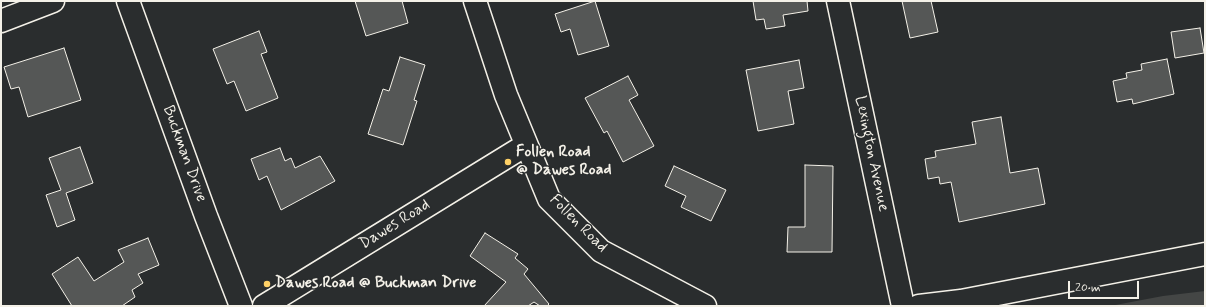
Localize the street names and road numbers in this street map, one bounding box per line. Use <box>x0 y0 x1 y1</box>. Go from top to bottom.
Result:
street label: Lexington Avenue <box>849 94 893 214</box>
street label: Buckman Drive <box>158 103 210 205</box>
street label: Follen Road <box>545 191 611 257</box>
street label: Dawes Road <box>356 196 434 254</box>

